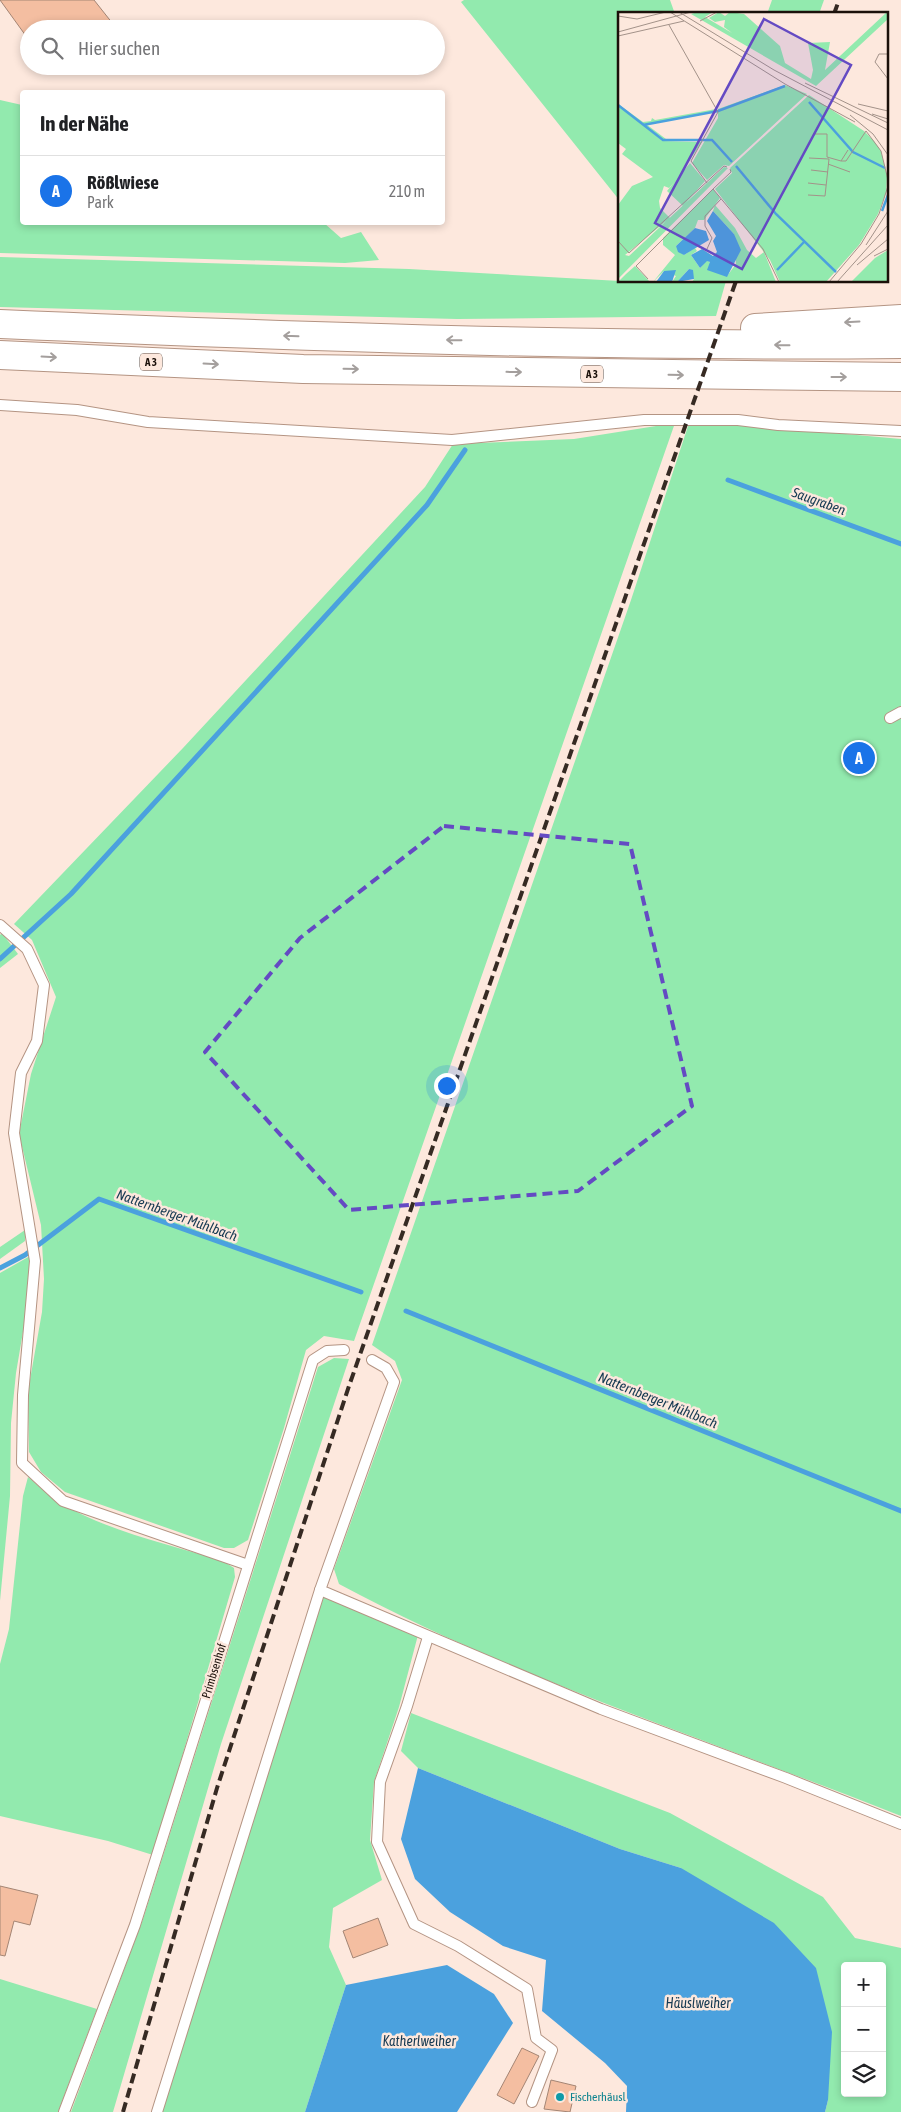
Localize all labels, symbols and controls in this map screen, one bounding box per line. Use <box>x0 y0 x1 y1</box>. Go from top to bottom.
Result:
inset map <box>618 12 888 282</box>
search box <box>20 20 445 75</box>
icon: search <box>38 34 66 62</box>
text: Hier suchen <box>78 37 160 59</box>
text: In der Nähe <box>40 111 129 135</box>
text: Rößlwiese <box>87 171 159 193</box>
text: A <box>52 182 60 200</box>
text: 210 m <box>389 182 425 200</box>
text: Park <box>87 193 114 211</box>
one-way arrow <box>845 318 861 327</box>
one-way arrow <box>284 331 300 340</box>
one-way arrow <box>446 335 462 344</box>
one-way arrow <box>775 340 791 350</box>
one-way arrow <box>40 352 56 362</box>
road number: A 3 <box>140 354 162 371</box>
one-way arrow <box>203 360 219 369</box>
one-way arrow <box>343 365 359 374</box>
road number: A 3 <box>581 366 603 382</box>
one-way arrow <box>506 367 522 377</box>
one-way arrow <box>668 370 684 380</box>
one-way arrow <box>831 372 847 381</box>
water label: Saugraben <box>789 484 848 518</box>
pin: A <box>843 739 875 777</box>
your location <box>434 1073 460 1099</box>
water label: Natternberger Mühlbach <box>115 1186 240 1244</box>
water label: Natternberger Mühlbach <box>596 1369 720 1431</box>
street label: Primbsenhof <box>199 1641 229 1700</box>
map controls <box>841 1962 886 2097</box>
button: + <box>841 1962 886 2007</box>
water label: Häuslweiher <box>666 1995 731 2011</box>
button: − <box>841 2007 886 2052</box>
water label: Katherlweiher <box>382 2033 456 2049</box>
button: layers <box>841 2052 886 2097</box>
place label: Fischerhäusl <box>570 2090 627 2104</box>
marker: Fischerhäusl <box>554 2091 566 2103</box>

